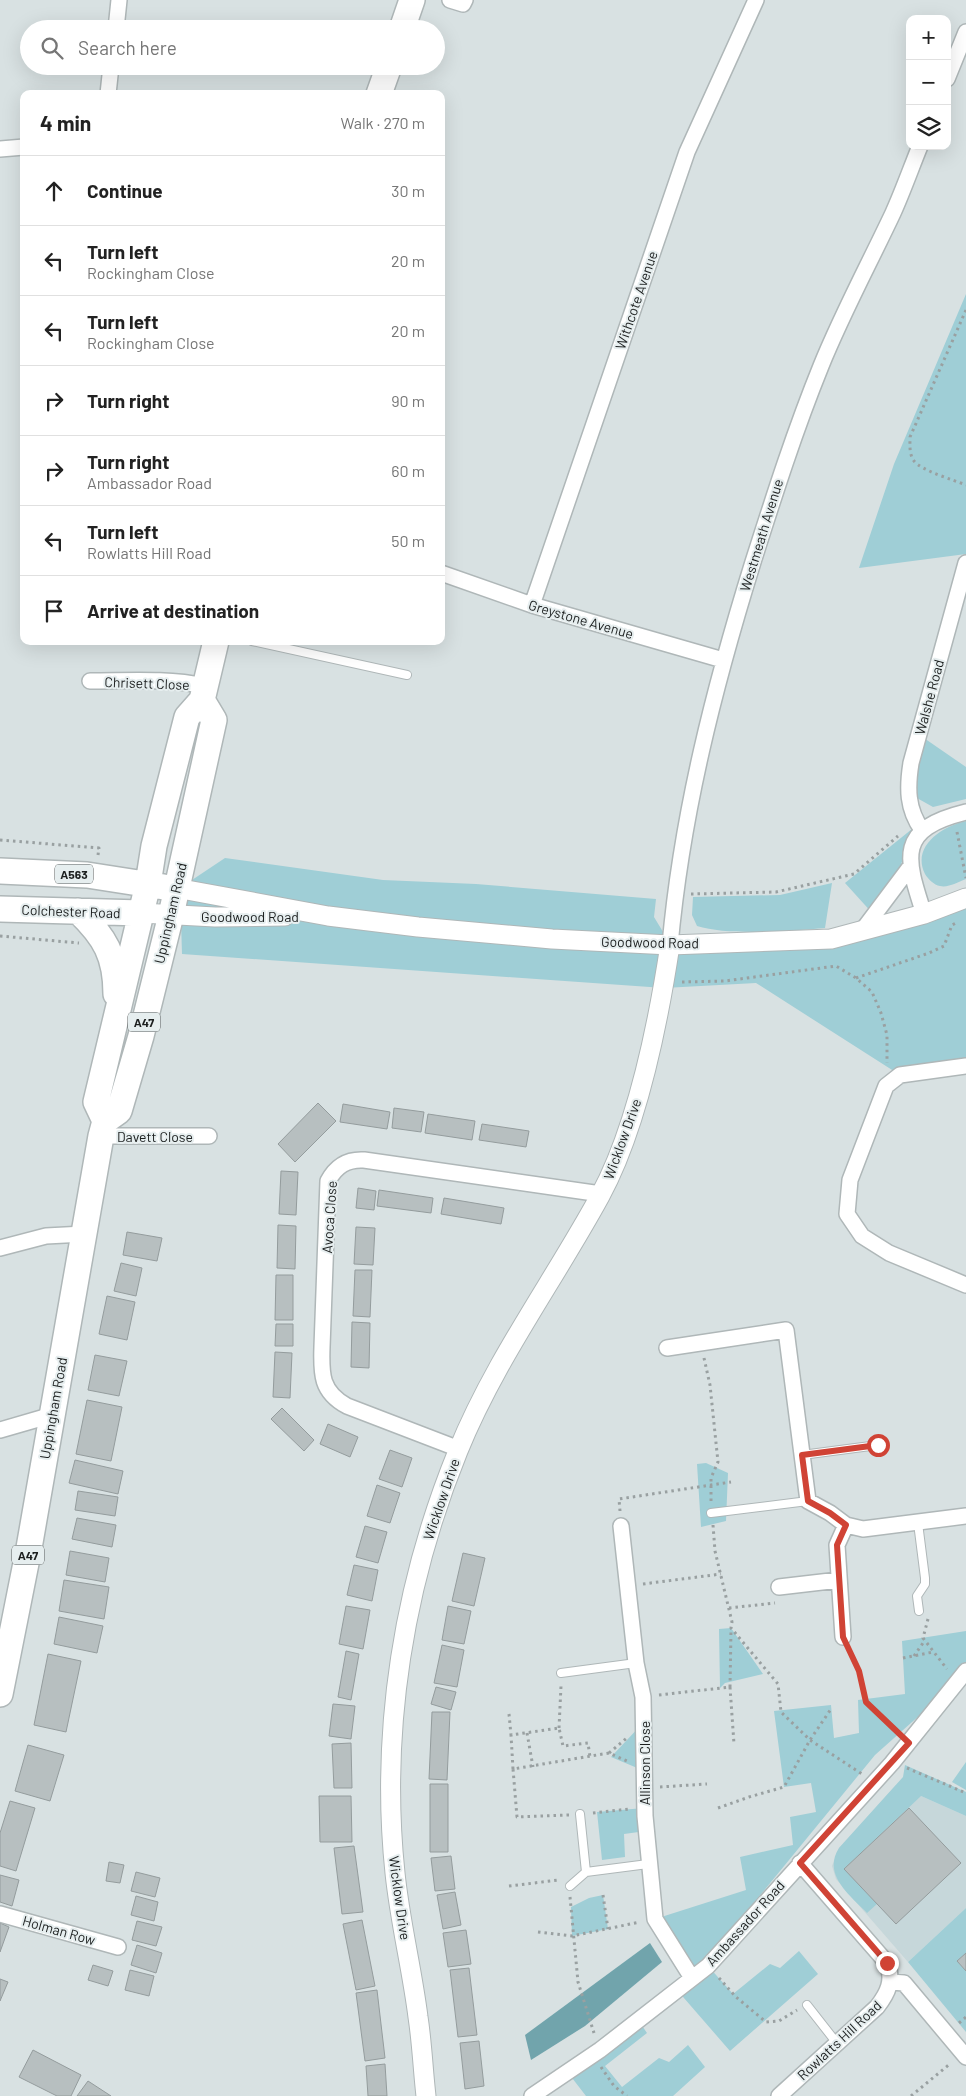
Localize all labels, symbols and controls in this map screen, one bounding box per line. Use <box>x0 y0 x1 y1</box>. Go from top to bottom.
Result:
map controls <box>906 15 951 150</box>
button: + <box>906 15 951 60</box>
search box <box>20 20 445 75</box>
icon: search <box>38 34 66 62</box>
text: Search here <box>78 36 177 59</box>
button: − <box>906 60 951 105</box>
button: layers <box>906 105 951 150</box>
text: 4 min <box>40 110 91 135</box>
text: Walk · 270 m <box>340 113 425 132</box>
icon: ahead <box>40 177 68 205</box>
text: Continue <box>87 179 163 202</box>
text: 30 m <box>391 181 425 200</box>
text: Turn left <box>87 240 158 263</box>
icon: left <box>40 247 68 275</box>
street label: Withcote Avenue <box>611 249 661 351</box>
text: 20 m <box>391 251 425 270</box>
text: Rockingham Close <box>87 263 215 282</box>
text: Turn left <box>87 310 158 333</box>
icon: left <box>40 317 68 345</box>
text: 20 m <box>391 321 425 340</box>
text: Rockingham Close <box>87 333 215 352</box>
icon: right <box>40 387 68 415</box>
text: Turn right <box>87 389 169 412</box>
text: 90 m <box>391 391 425 410</box>
text: Turn right <box>87 450 169 473</box>
icon: right <box>40 457 68 485</box>
text: 60 m <box>391 461 425 480</box>
text: Ambassador Road <box>87 473 212 492</box>
street label: Westmeath Avenue <box>736 477 786 593</box>
text: Turn left <box>87 520 158 543</box>
icon: left <box>40 527 68 555</box>
text: 50 m <box>391 531 425 550</box>
text: Rowlatts Hill Road <box>87 543 212 562</box>
street label: Greystone Avenue <box>527 596 635 642</box>
icon: arrive <box>40 597 68 625</box>
text: Arrive at destination <box>87 599 259 622</box>
street label: Walshe Road <box>911 657 947 737</box>
street label: Chrisett Close <box>104 673 190 693</box>
street label: Uppingham Road <box>150 861 190 965</box>
road number: A563 <box>55 864 93 884</box>
street label: Colchester Road <box>21 901 121 921</box>
street label: Goodwood Road <box>201 908 299 925</box>
street label: Goodwood Road <box>601 933 699 951</box>
road number: A47 <box>128 1012 160 1032</box>
street label: Wicklow Drive <box>600 1096 644 1182</box>
street label: Davett Close <box>117 1128 193 1145</box>
street label: Avoca Close <box>318 1180 340 1254</box>
street label: Uppingham Road <box>36 1356 70 1460</box>
route start <box>867 1434 890 1457</box>
street label: Wicklow Drive <box>419 1456 463 1542</box>
road number: A47 <box>12 1546 44 1564</box>
street label: Allinson Close <box>636 1721 653 1805</box>
street label: Wicklow Drive <box>386 1855 414 1941</box>
street label: Ambassador Road <box>702 1877 788 1969</box>
street label: Holman Row <box>21 1911 97 1949</box>
route end <box>876 1952 899 1975</box>
street label: Rowlatts Hill Road <box>793 1997 885 2083</box>

